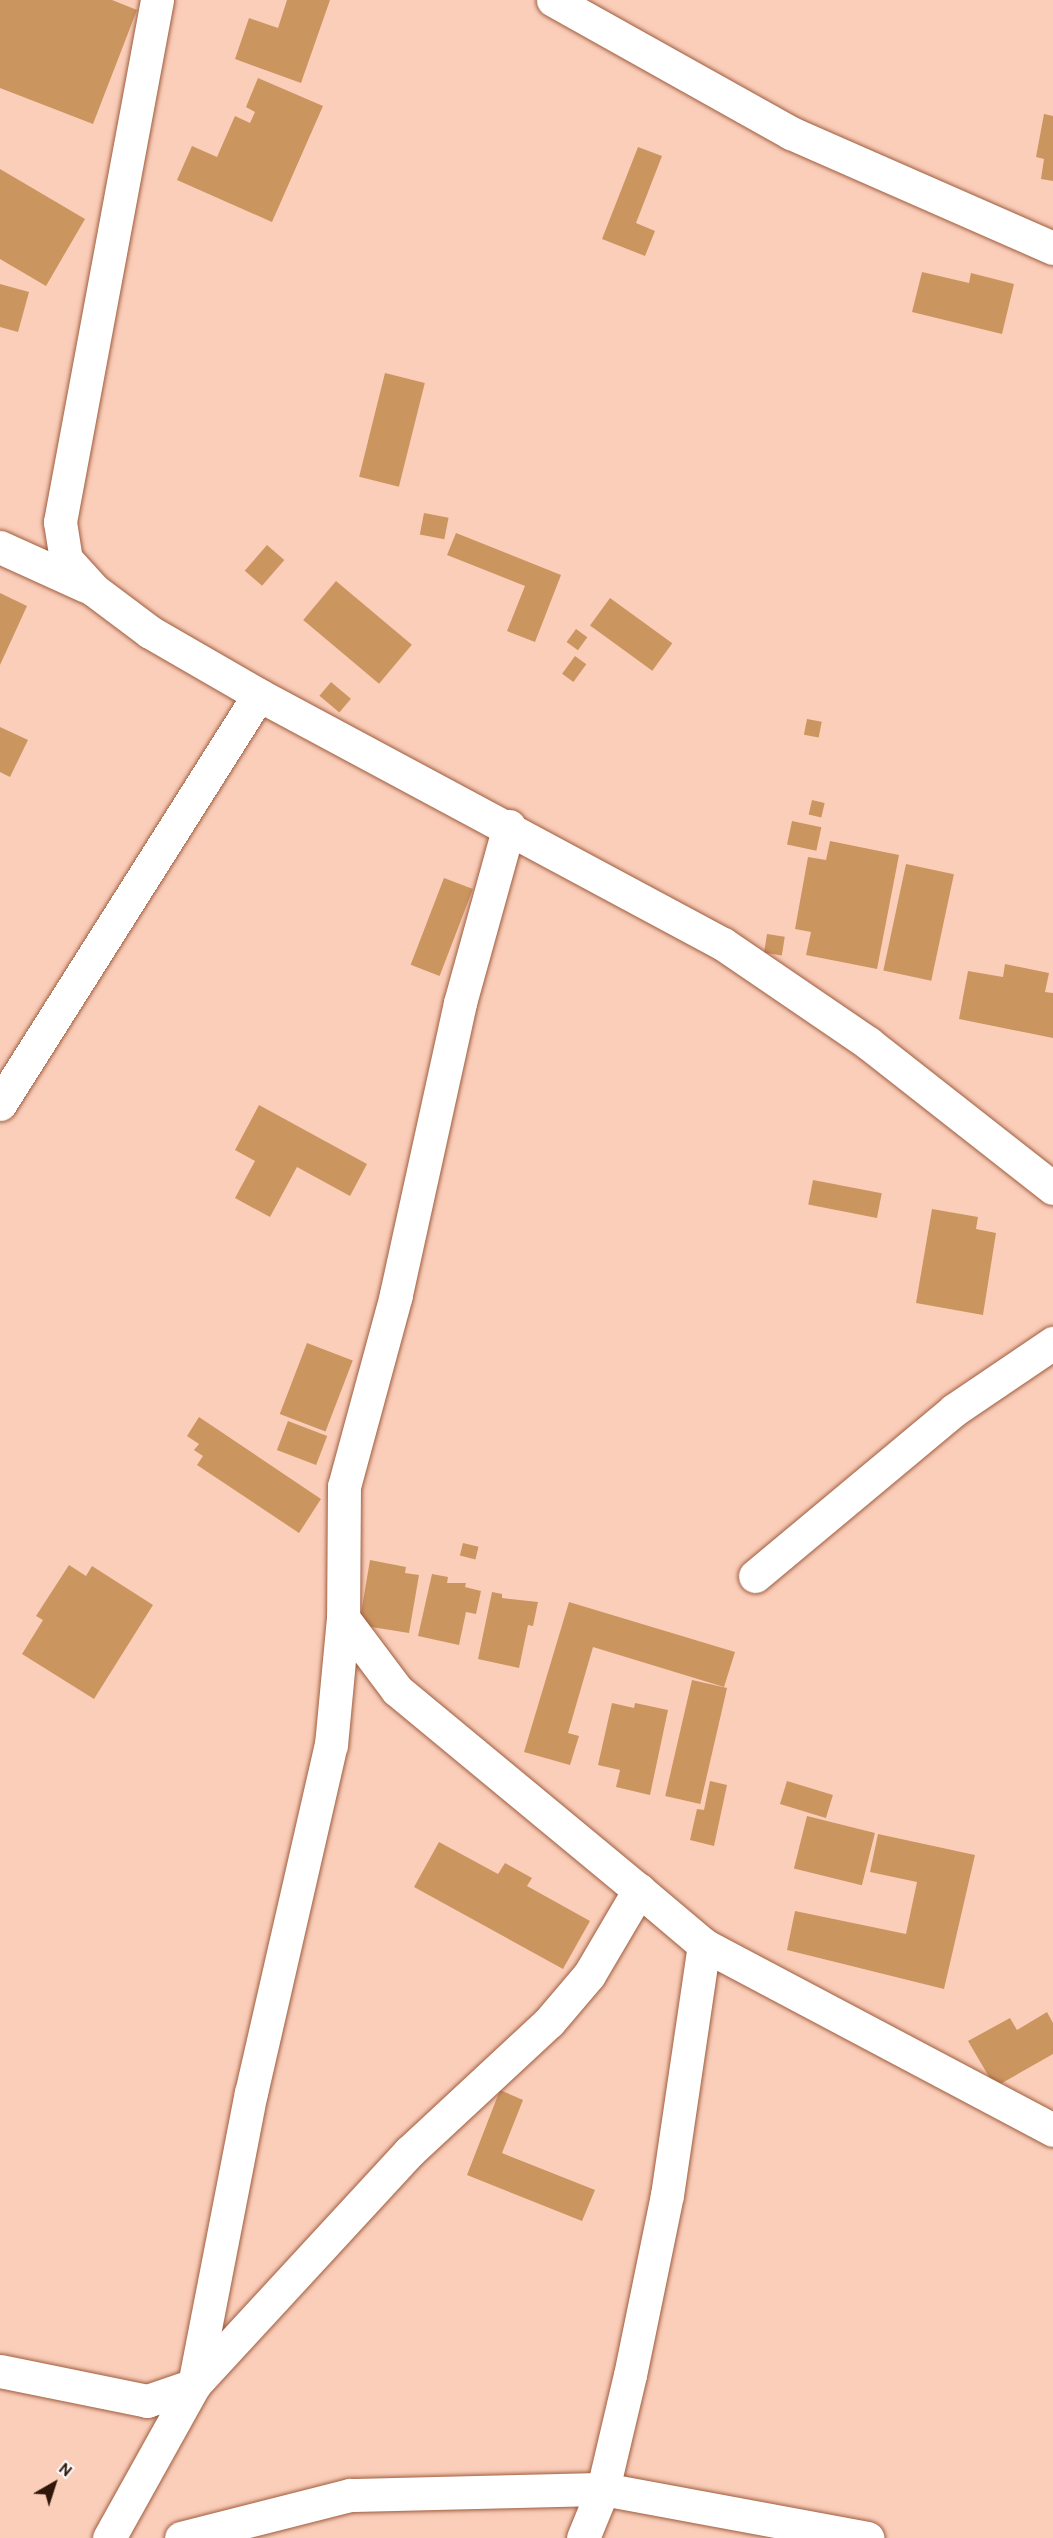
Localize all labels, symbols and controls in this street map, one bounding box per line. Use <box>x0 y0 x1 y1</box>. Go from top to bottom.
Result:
north arrow <box>24 2454 84 2514</box>
text: N <box>55 2459 76 2481</box>

